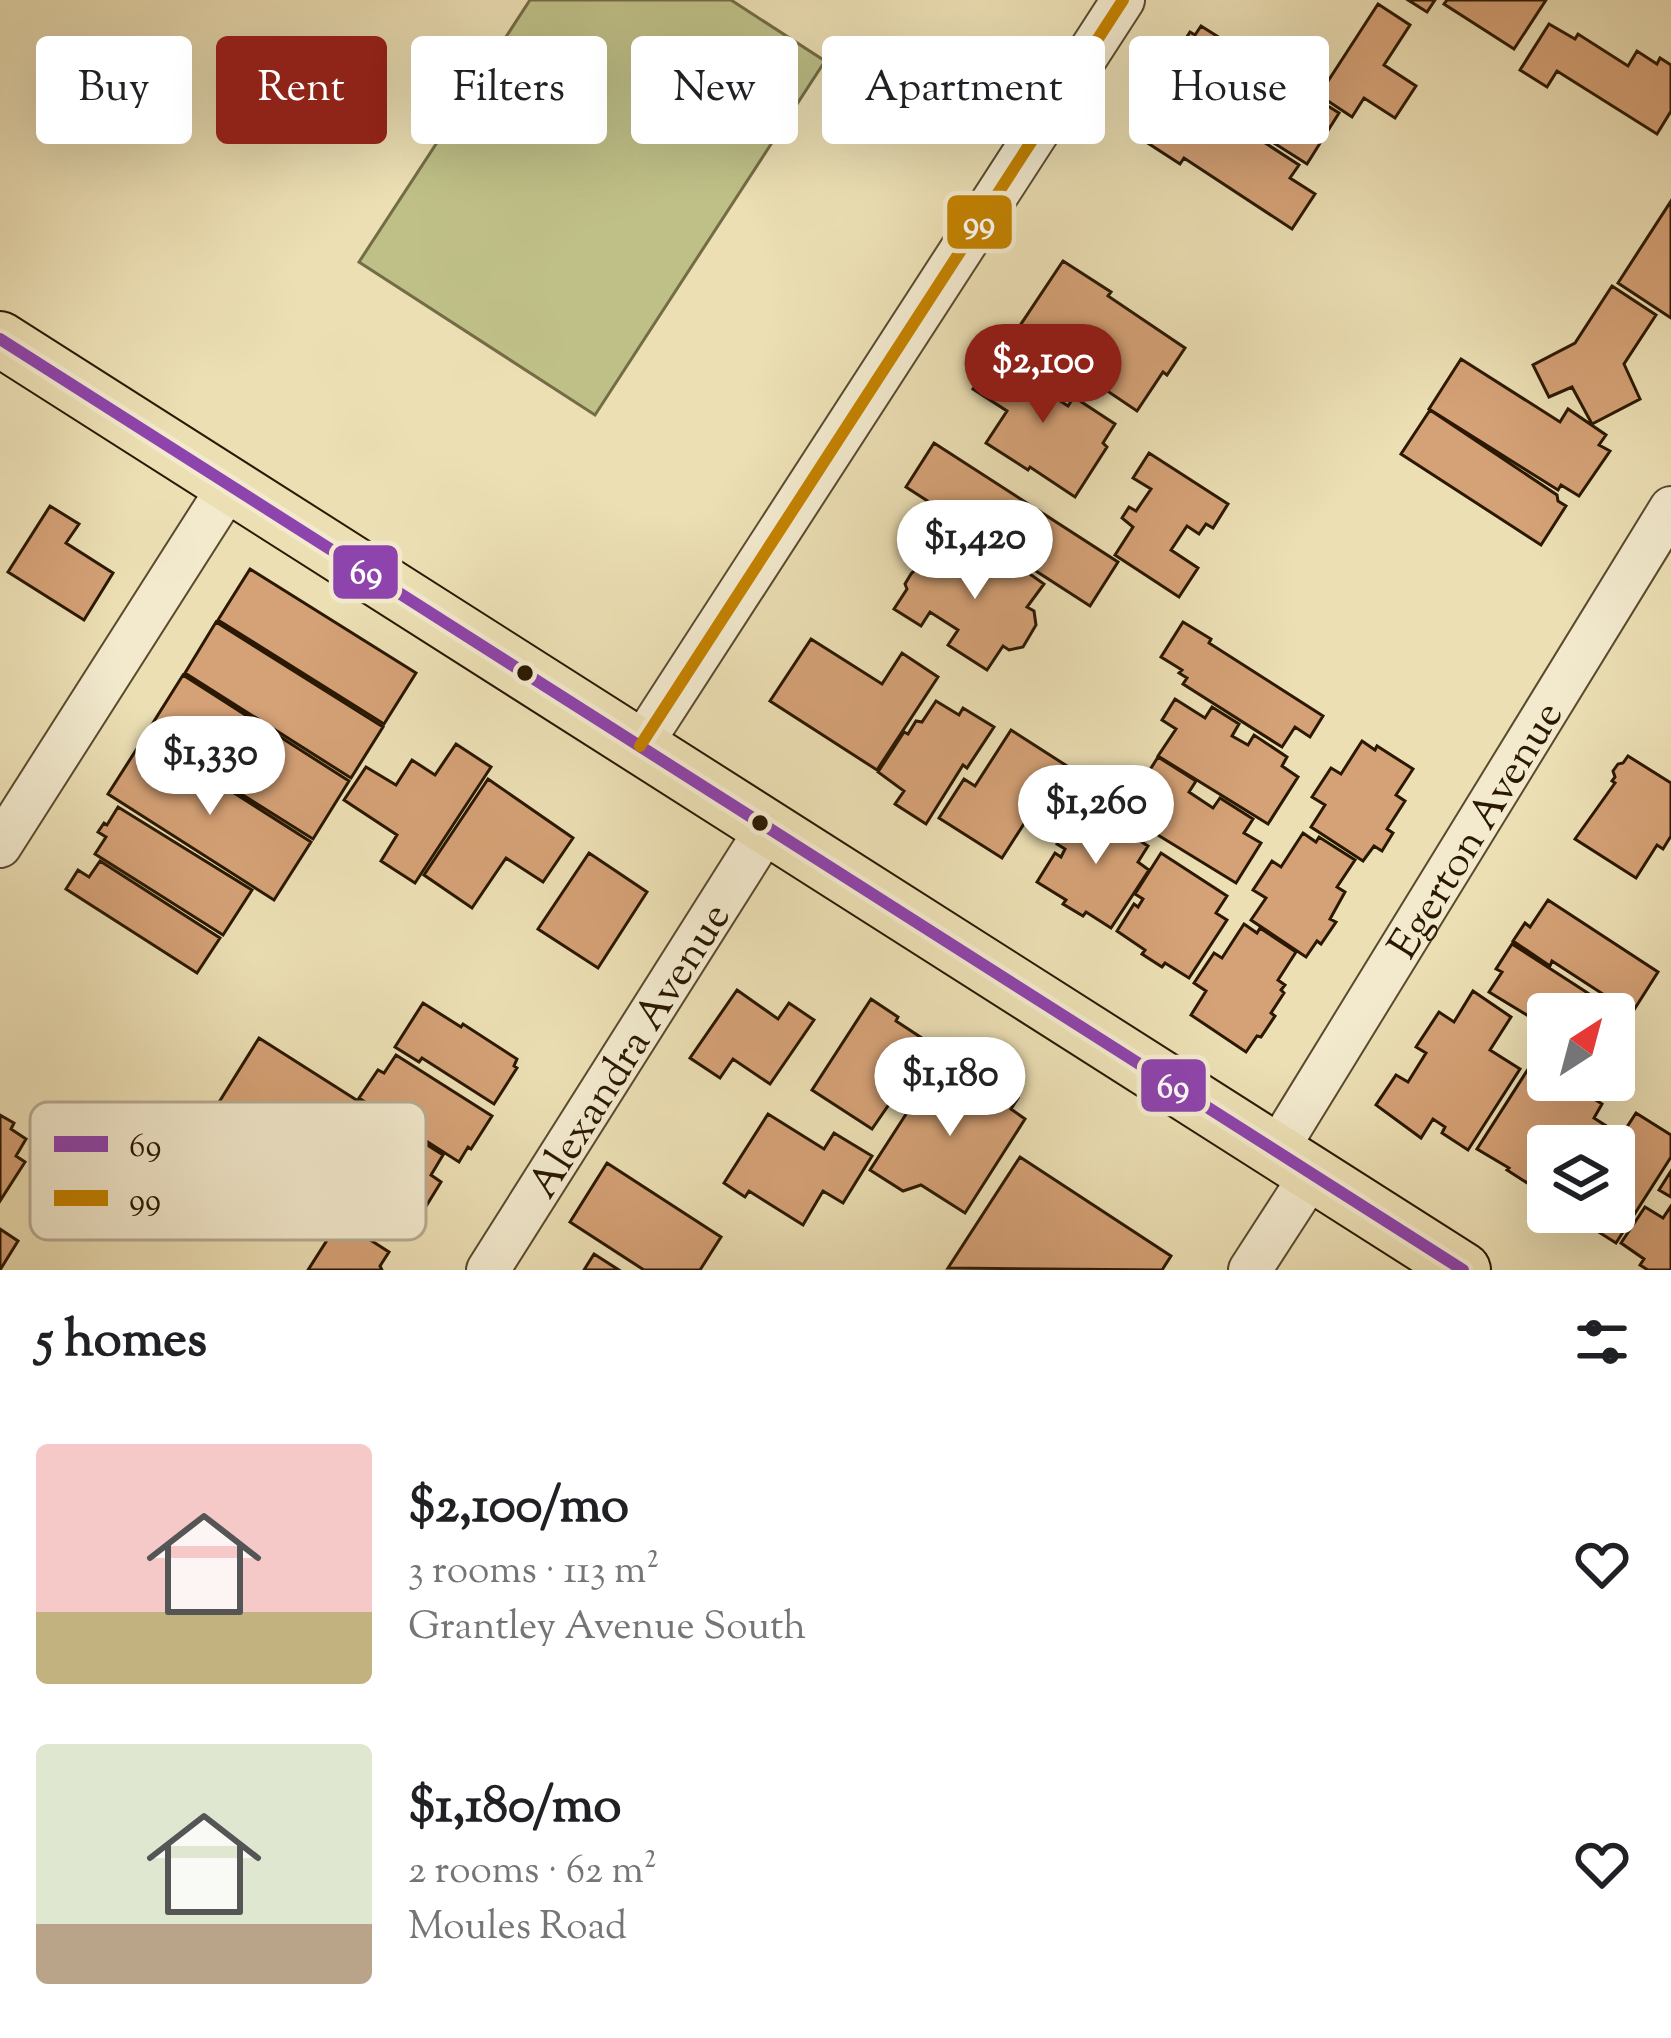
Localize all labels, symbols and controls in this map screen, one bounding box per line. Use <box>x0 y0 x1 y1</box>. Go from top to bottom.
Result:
chip: Buy <box>36 36 192 144</box>
chip: Rent <box>216 36 387 144</box>
chip: Filters <box>411 36 607 144</box>
chip: New <box>631 36 798 144</box>
chip: Apartment <box>822 36 1105 144</box>
chip: House <box>1129 36 1329 144</box>
line badge: 99 <box>945 193 1014 251</box>
text: 99 <box>963 201 995 249</box>
pin: $2,100 <box>945 324 1141 426</box>
text: $2,100 <box>992 335 1094 391</box>
pin: $1,420 <box>877 500 1073 602</box>
text: $1,420 <box>924 511 1026 567</box>
line badge: 69 <box>331 543 400 601</box>
text: 69 <box>350 551 382 599</box>
unlabelled marker <box>514 662 536 684</box>
street label: Egerton Avenue <box>1376 691 1580 972</box>
pin: $1,330 <box>112 716 308 818</box>
text: $1,330 <box>162 727 258 783</box>
pin: $1,260 <box>998 765 1194 867</box>
text: $1,260 <box>1045 776 1147 832</box>
unlabelled marker <box>749 812 771 834</box>
street label: Alexandra Avenue <box>516 893 748 1211</box>
north arrow <box>1527 993 1635 1101</box>
map controls <box>1527 993 1635 1233</box>
pin: $1,180 <box>852 1037 1048 1139</box>
text: $1,180 <box>901 1048 999 1104</box>
line badge: 69 <box>1139 1057 1208 1114</box>
text: 69 <box>1157 1065 1189 1113</box>
legend <box>30 1102 426 1240</box>
text: 69 <box>129 1124 161 1172</box>
button: layers <box>1527 1125 1635 1233</box>
text: 99 <box>129 1178 161 1226</box>
text: 5 homes <box>36 1306 207 1379</box>
icon: filters <box>1569 1309 1635 1375</box>
text: $2,100/mo <box>408 1472 629 1545</box>
icon: home <box>132 1492 276 1636</box>
icon: heart <box>1569 1531 1635 1597</box>
text: 3 rooms · 113 m² <box>408 1545 659 1601</box>
text: Grantley Avenue South <box>408 1601 806 1657</box>
text: $1,180/mo <box>408 1772 621 1845</box>
icon: home <box>132 1792 276 1936</box>
icon: heart <box>1569 1831 1635 1897</box>
text: 2 rooms · 62 m² <box>408 1845 657 1901</box>
text: Moules Road <box>408 1901 627 1957</box>

